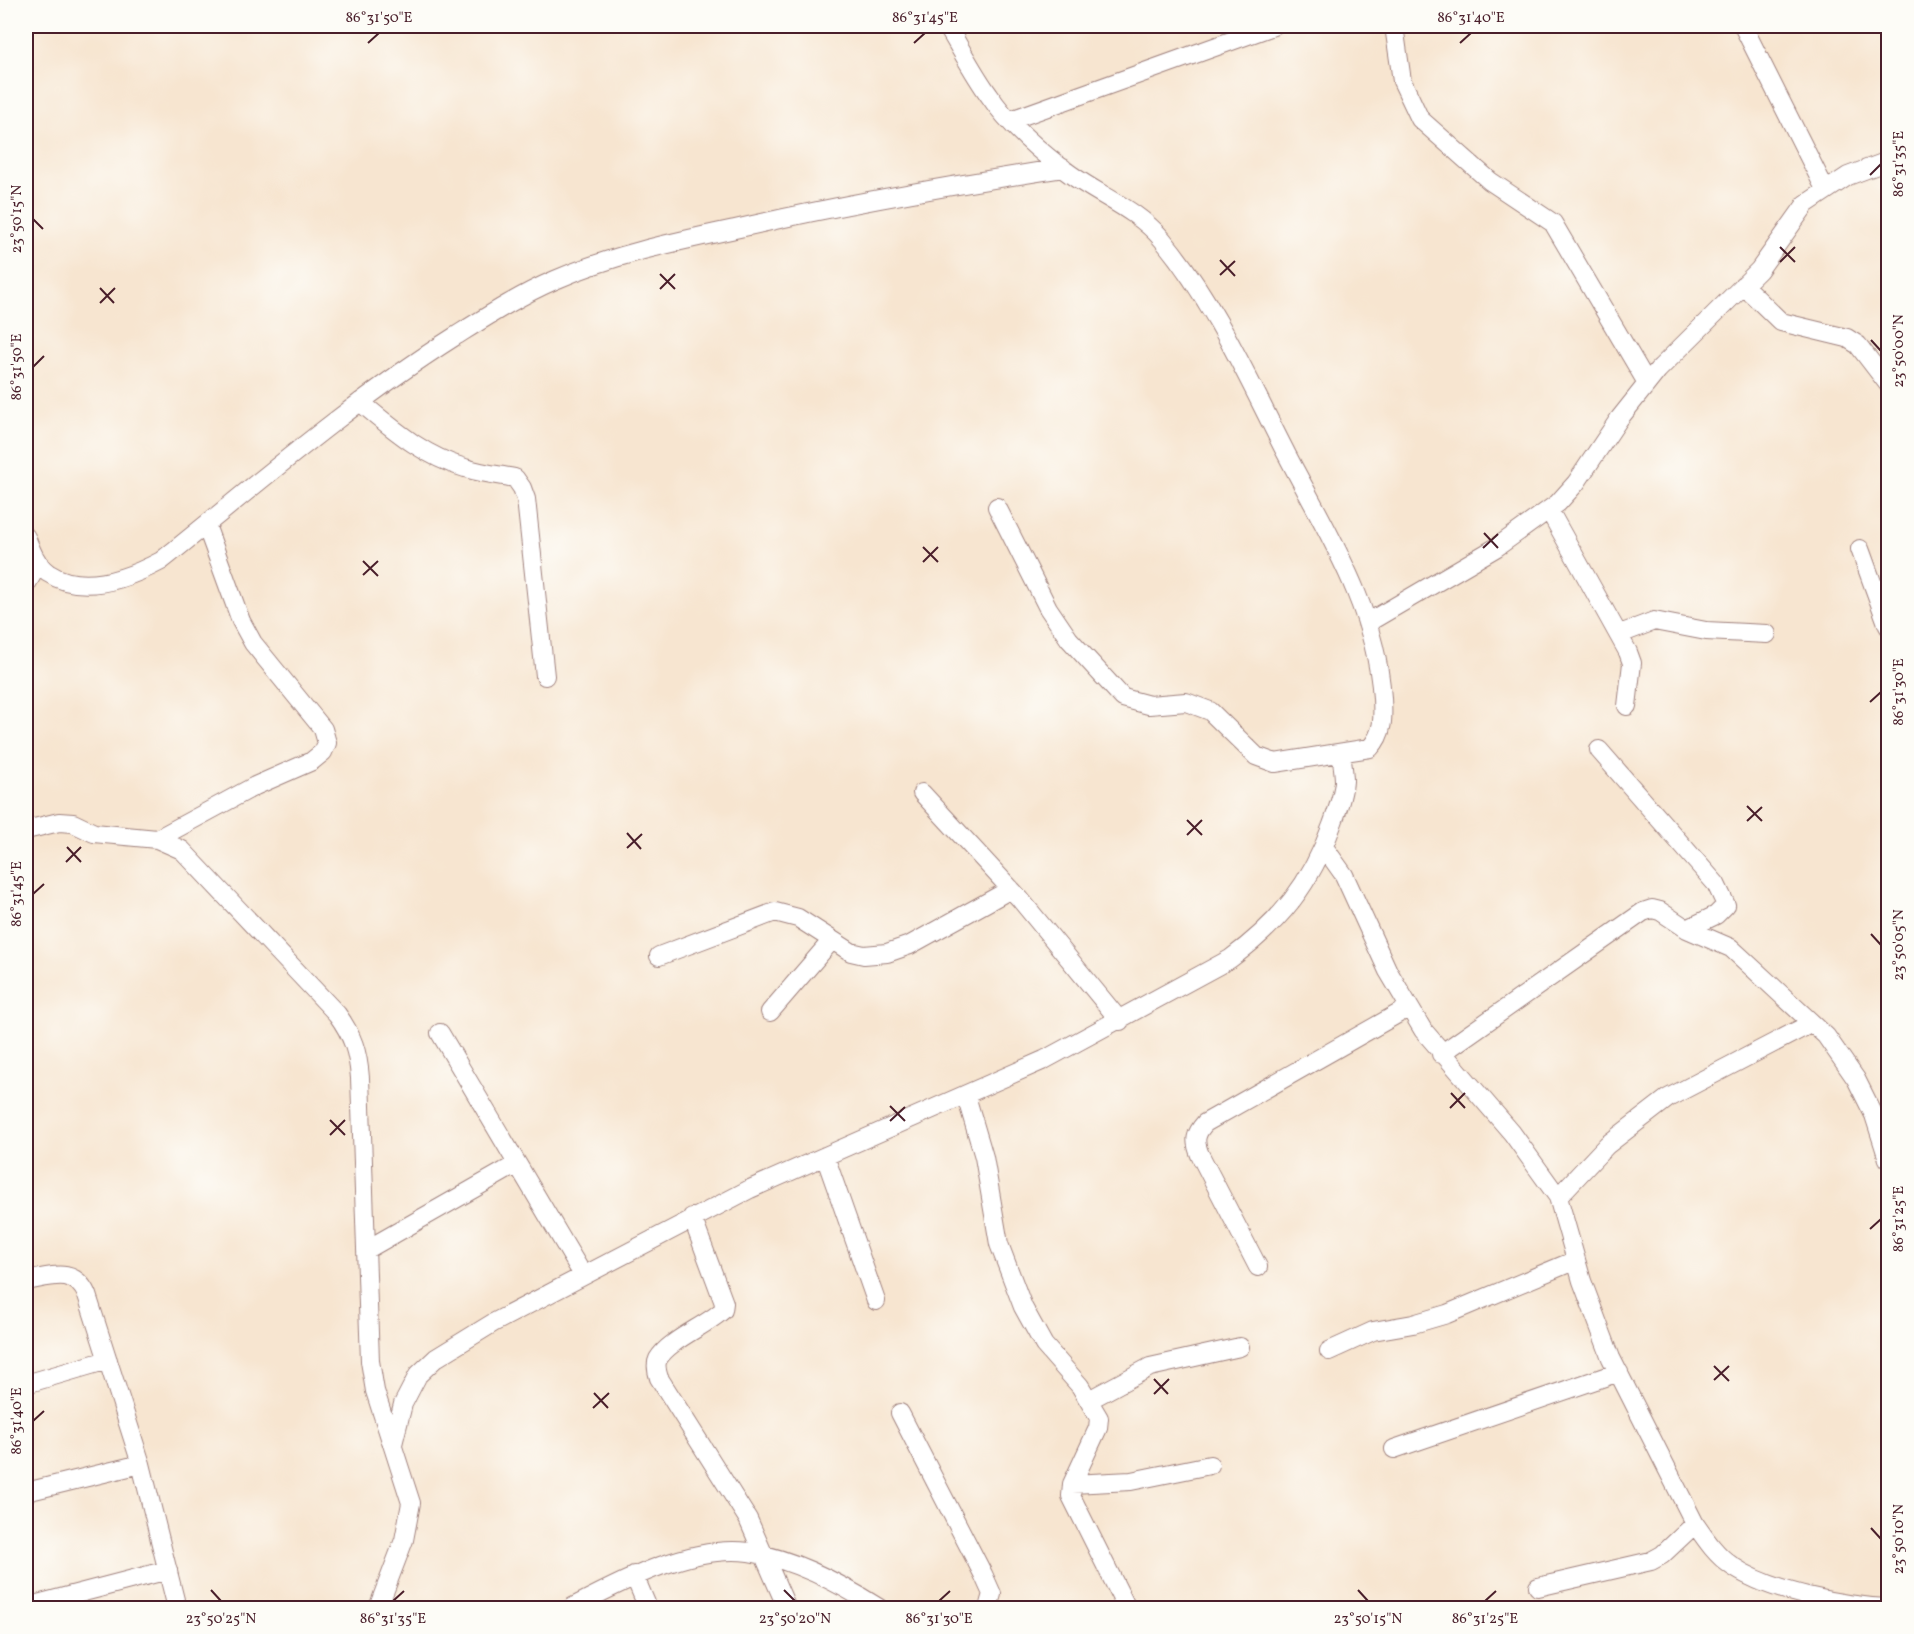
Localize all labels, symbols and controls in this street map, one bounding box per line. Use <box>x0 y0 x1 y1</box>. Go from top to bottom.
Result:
text: 86°31'50"E <box>345 8 413 29</box>
text: 86°31'45"E <box>892 8 958 29</box>
text: 86°31'40"E <box>1437 8 1505 29</box>
text: 86°31'35"E <box>1889 131 1910 197</box>
text: 23°50'15"N <box>7 185 28 253</box>
text: 23°50'00"N <box>1889 314 1910 388</box>
text: 86°31'50"E <box>7 333 28 401</box>
text: 86°31'30"E <box>1889 658 1910 726</box>
text: 86°31'45"E <box>7 861 28 927</box>
text: 23°50'05"N <box>1889 909 1910 981</box>
text: 86°31'25"E <box>1889 1186 1910 1252</box>
text: 86°31'40"E <box>7 1387 28 1455</box>
text: 23°50'10"N <box>1889 1504 1910 1574</box>
text: 23°50'25"N <box>186 1609 256 1630</box>
text: 86°31'35"E <box>360 1609 426 1630</box>
text: 23°50'20"N <box>759 1609 831 1630</box>
text: 86°31'30"E <box>905 1609 973 1630</box>
text: 23°50'15"N <box>1334 1609 1402 1630</box>
text: 86°31'25"E <box>1452 1609 1518 1630</box>

